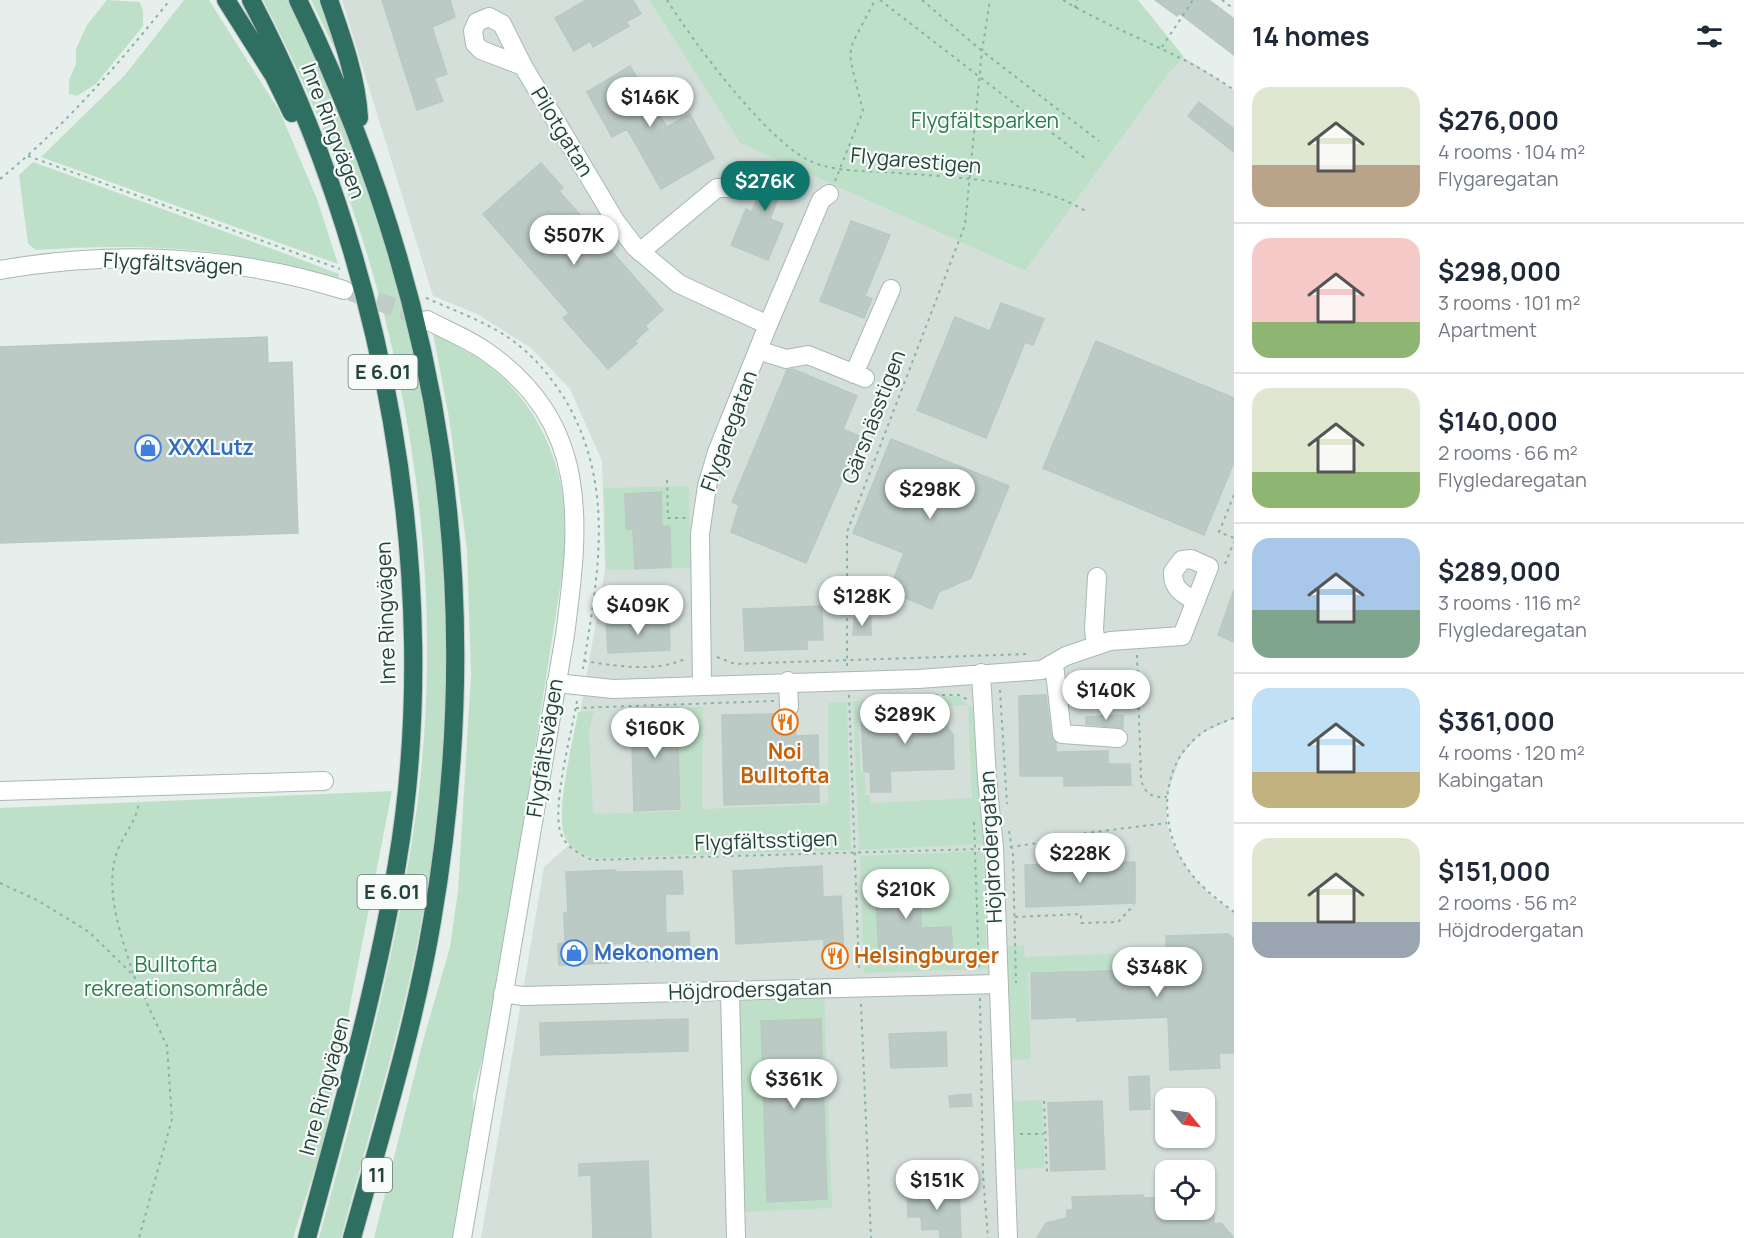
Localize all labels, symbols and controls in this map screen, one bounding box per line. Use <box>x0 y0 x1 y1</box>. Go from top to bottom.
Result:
text: 14 homes <box>1252 18 1370 54</box>
icon: filters <box>1693 20 1726 53</box>
street label: Inre Ringvägen <box>295 59 373 202</box>
pin: $146K <box>608 77 692 128</box>
street label: Pilotgatan <box>525 81 601 182</box>
text: $146K <box>621 83 679 110</box>
text: $276,000 <box>1438 102 1559 138</box>
park label: Flygfältsparken <box>911 106 1059 134</box>
icon: home <box>1300 111 1372 183</box>
text: 4 rooms · 104 m² <box>1438 138 1585 165</box>
street label: Flygarestigen <box>850 140 983 180</box>
pin: $276K <box>723 161 807 212</box>
text: Flygaregatan <box>1438 165 1559 192</box>
text: $276K <box>735 167 795 194</box>
pin: $507K <box>532 215 616 266</box>
text: $507K <box>543 221 605 248</box>
street label: Flygfältsvägen <box>102 245 244 281</box>
text: $298,000 <box>1438 253 1561 289</box>
icon: home <box>1300 262 1372 334</box>
text: 3 rooms · 101 m² <box>1438 289 1580 316</box>
text: Apartment <box>1438 316 1537 343</box>
street label: Gärsnässtigen <box>835 346 911 487</box>
road number: E 6.01 <box>348 355 418 389</box>
street label: Flygaregatan <box>693 366 763 495</box>
text: $140,000 <box>1438 403 1558 439</box>
icon: home <box>1300 412 1372 484</box>
shop icon: XXXLutz <box>133 433 163 463</box>
place label: XXXLutz <box>168 433 254 461</box>
text: 2 rooms · 66 m² <box>1438 439 1578 466</box>
text: Flygledaregatan <box>1438 466 1587 493</box>
pin: $298K <box>888 469 972 520</box>
text: $298K <box>899 475 961 502</box>
street label: Inre Ringvägen <box>369 541 401 685</box>
text: $289,000 <box>1438 553 1561 589</box>
icon: home <box>1300 562 1372 634</box>
pin: $128K <box>820 576 904 627</box>
text: $128K <box>833 582 891 609</box>
pin: $409K <box>596 585 680 636</box>
text: 3 rooms · 116 m² <box>1438 589 1581 616</box>
text: $409K <box>606 591 670 618</box>
text: Flygledaregatan <box>1438 616 1587 643</box>
pin: $140K <box>1064 670 1148 721</box>
text: $140K <box>1076 676 1136 703</box>
street label: Flygfältsvägen <box>519 677 569 819</box>
pin: $289K <box>863 694 947 745</box>
text: $289K <box>874 700 936 727</box>
text: $361,000 <box>1438 703 1555 739</box>
restaurant icon: Noi Bulltofta <box>770 707 800 737</box>
pin: $160K <box>613 708 697 759</box>
icon: home <box>1300 712 1372 784</box>
text: $160K <box>625 714 685 741</box>
place label: Noi Bulltofta <box>741 737 829 789</box>
text: 4 rooms · 120 m² <box>1438 739 1585 766</box>
text: Kabingatan <box>1438 766 1543 793</box>
street label: Höjdrodergatan <box>972 770 1008 924</box>
street label: Flygfältsstigen <box>694 824 838 856</box>
pin: $228K <box>1038 833 1122 884</box>
text: $228K <box>1049 839 1111 866</box>
text: $151,000 <box>1438 853 1551 889</box>
icon: home <box>1300 862 1372 934</box>
pin: $210K <box>864 869 948 920</box>
road number: E 6.01 <box>358 875 426 909</box>
text: $210K <box>876 875 936 902</box>
text: 2 rooms · 56 m² <box>1438 889 1577 916</box>
text: Höjdrodergatan <box>1438 916 1584 943</box>
shop icon: Mekonomen <box>559 938 589 968</box>
place label: Mekonomen <box>594 938 719 966</box>
restaurant icon: Helsingburger <box>820 941 850 971</box>
place label: Helsingburger <box>854 941 999 969</box>
pin: $348K <box>1115 947 1199 998</box>
park label: Bulltofta rekreationsområde <box>84 950 268 1002</box>
text: $348K <box>1126 953 1188 980</box>
street label: Höjdrodersgatan <box>668 972 832 1006</box>
street label: Inre Ringvägen <box>292 1013 356 1158</box>
pin: $361K <box>752 1059 836 1110</box>
text: $361K <box>765 1065 823 1092</box>
north arrow <box>1155 1088 1215 1148</box>
map controls <box>1155 1088 1215 1220</box>
road number: 11 <box>362 1158 392 1192</box>
pin: $151K <box>895 1160 979 1211</box>
button: locate <box>1155 1160 1215 1220</box>
text: $151K <box>910 1166 964 1193</box>

